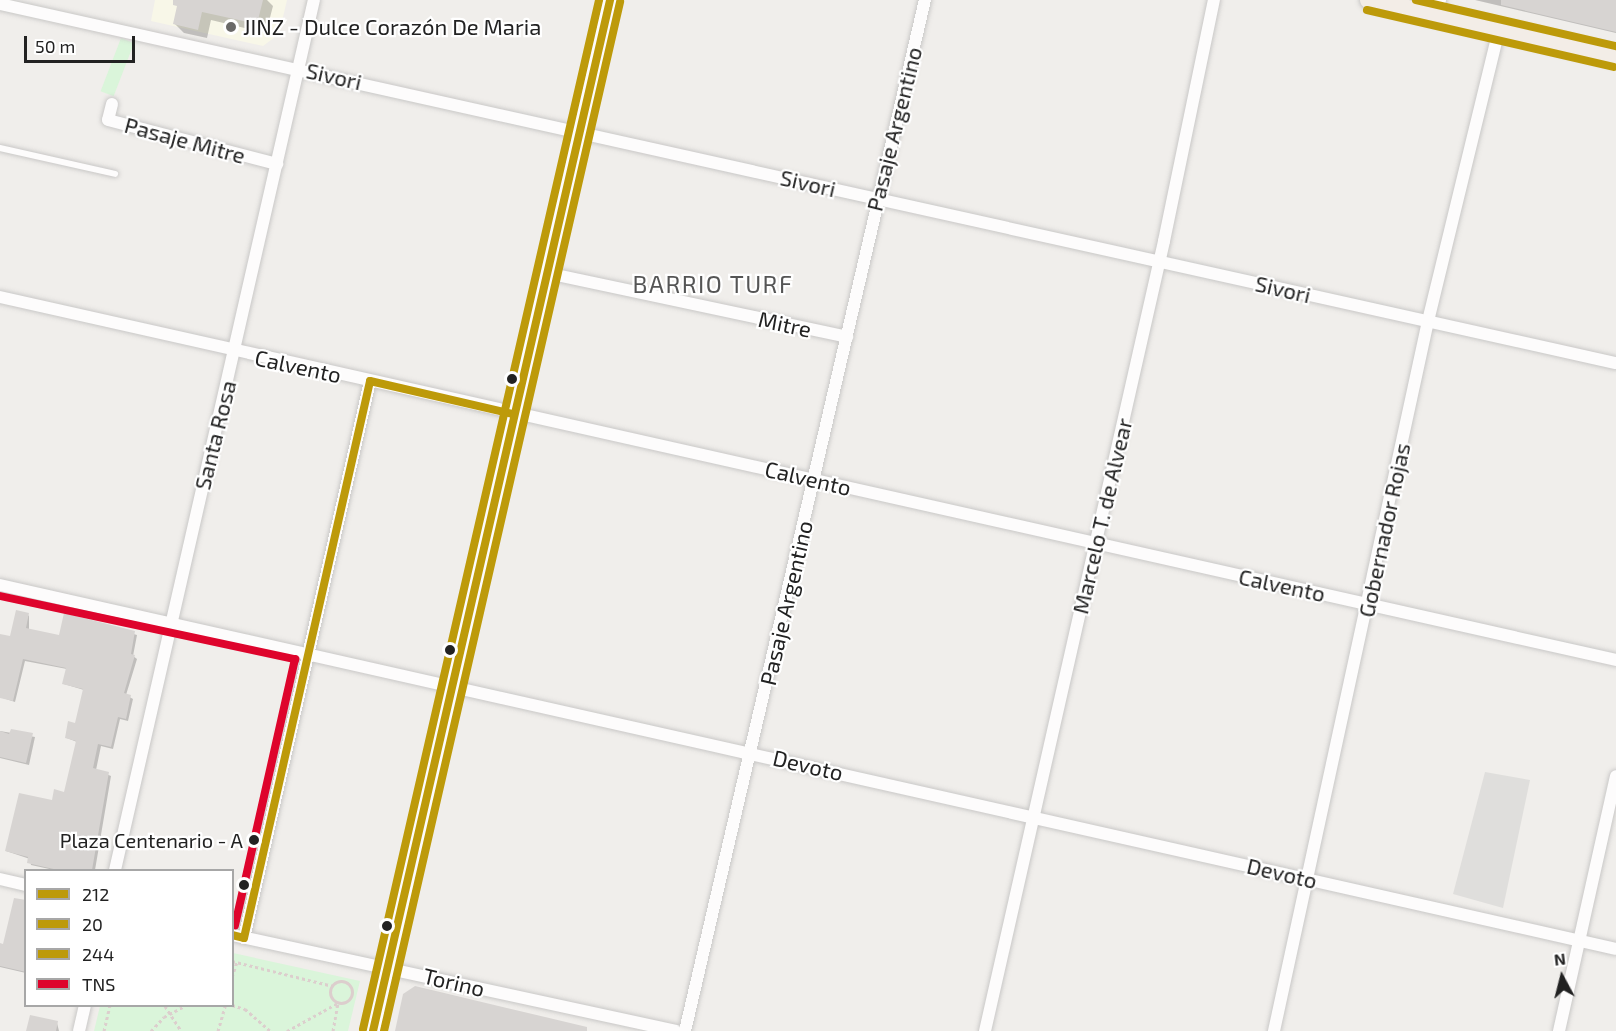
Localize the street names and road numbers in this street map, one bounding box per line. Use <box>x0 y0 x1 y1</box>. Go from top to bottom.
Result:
street label: Pasaje Argentino <box>861 44 927 214</box>
street label: Sivori <box>304 57 364 95</box>
street label: Pasaje Mitre <box>122 111 248 169</box>
street label: Sivori <box>778 164 838 202</box>
street label: Sivori <box>1253 270 1313 308</box>
street label: Mitre <box>756 306 814 342</box>
street label: Calvento <box>252 344 344 388</box>
street label: Santa Rosa <box>189 378 241 492</box>
street label: Marcelo T. de Alvear <box>1067 415 1137 617</box>
street label: Gobernador Rojas <box>1353 440 1415 620</box>
street label: Calvento <box>762 455 854 501</box>
street label: Pasaje Argentino <box>754 518 818 688</box>
street label: Calvento <box>1236 563 1328 607</box>
street label: Devoto <box>770 744 846 786</box>
street label: Devoto <box>1244 852 1320 894</box>
street label: Torino <box>421 962 487 1002</box>

